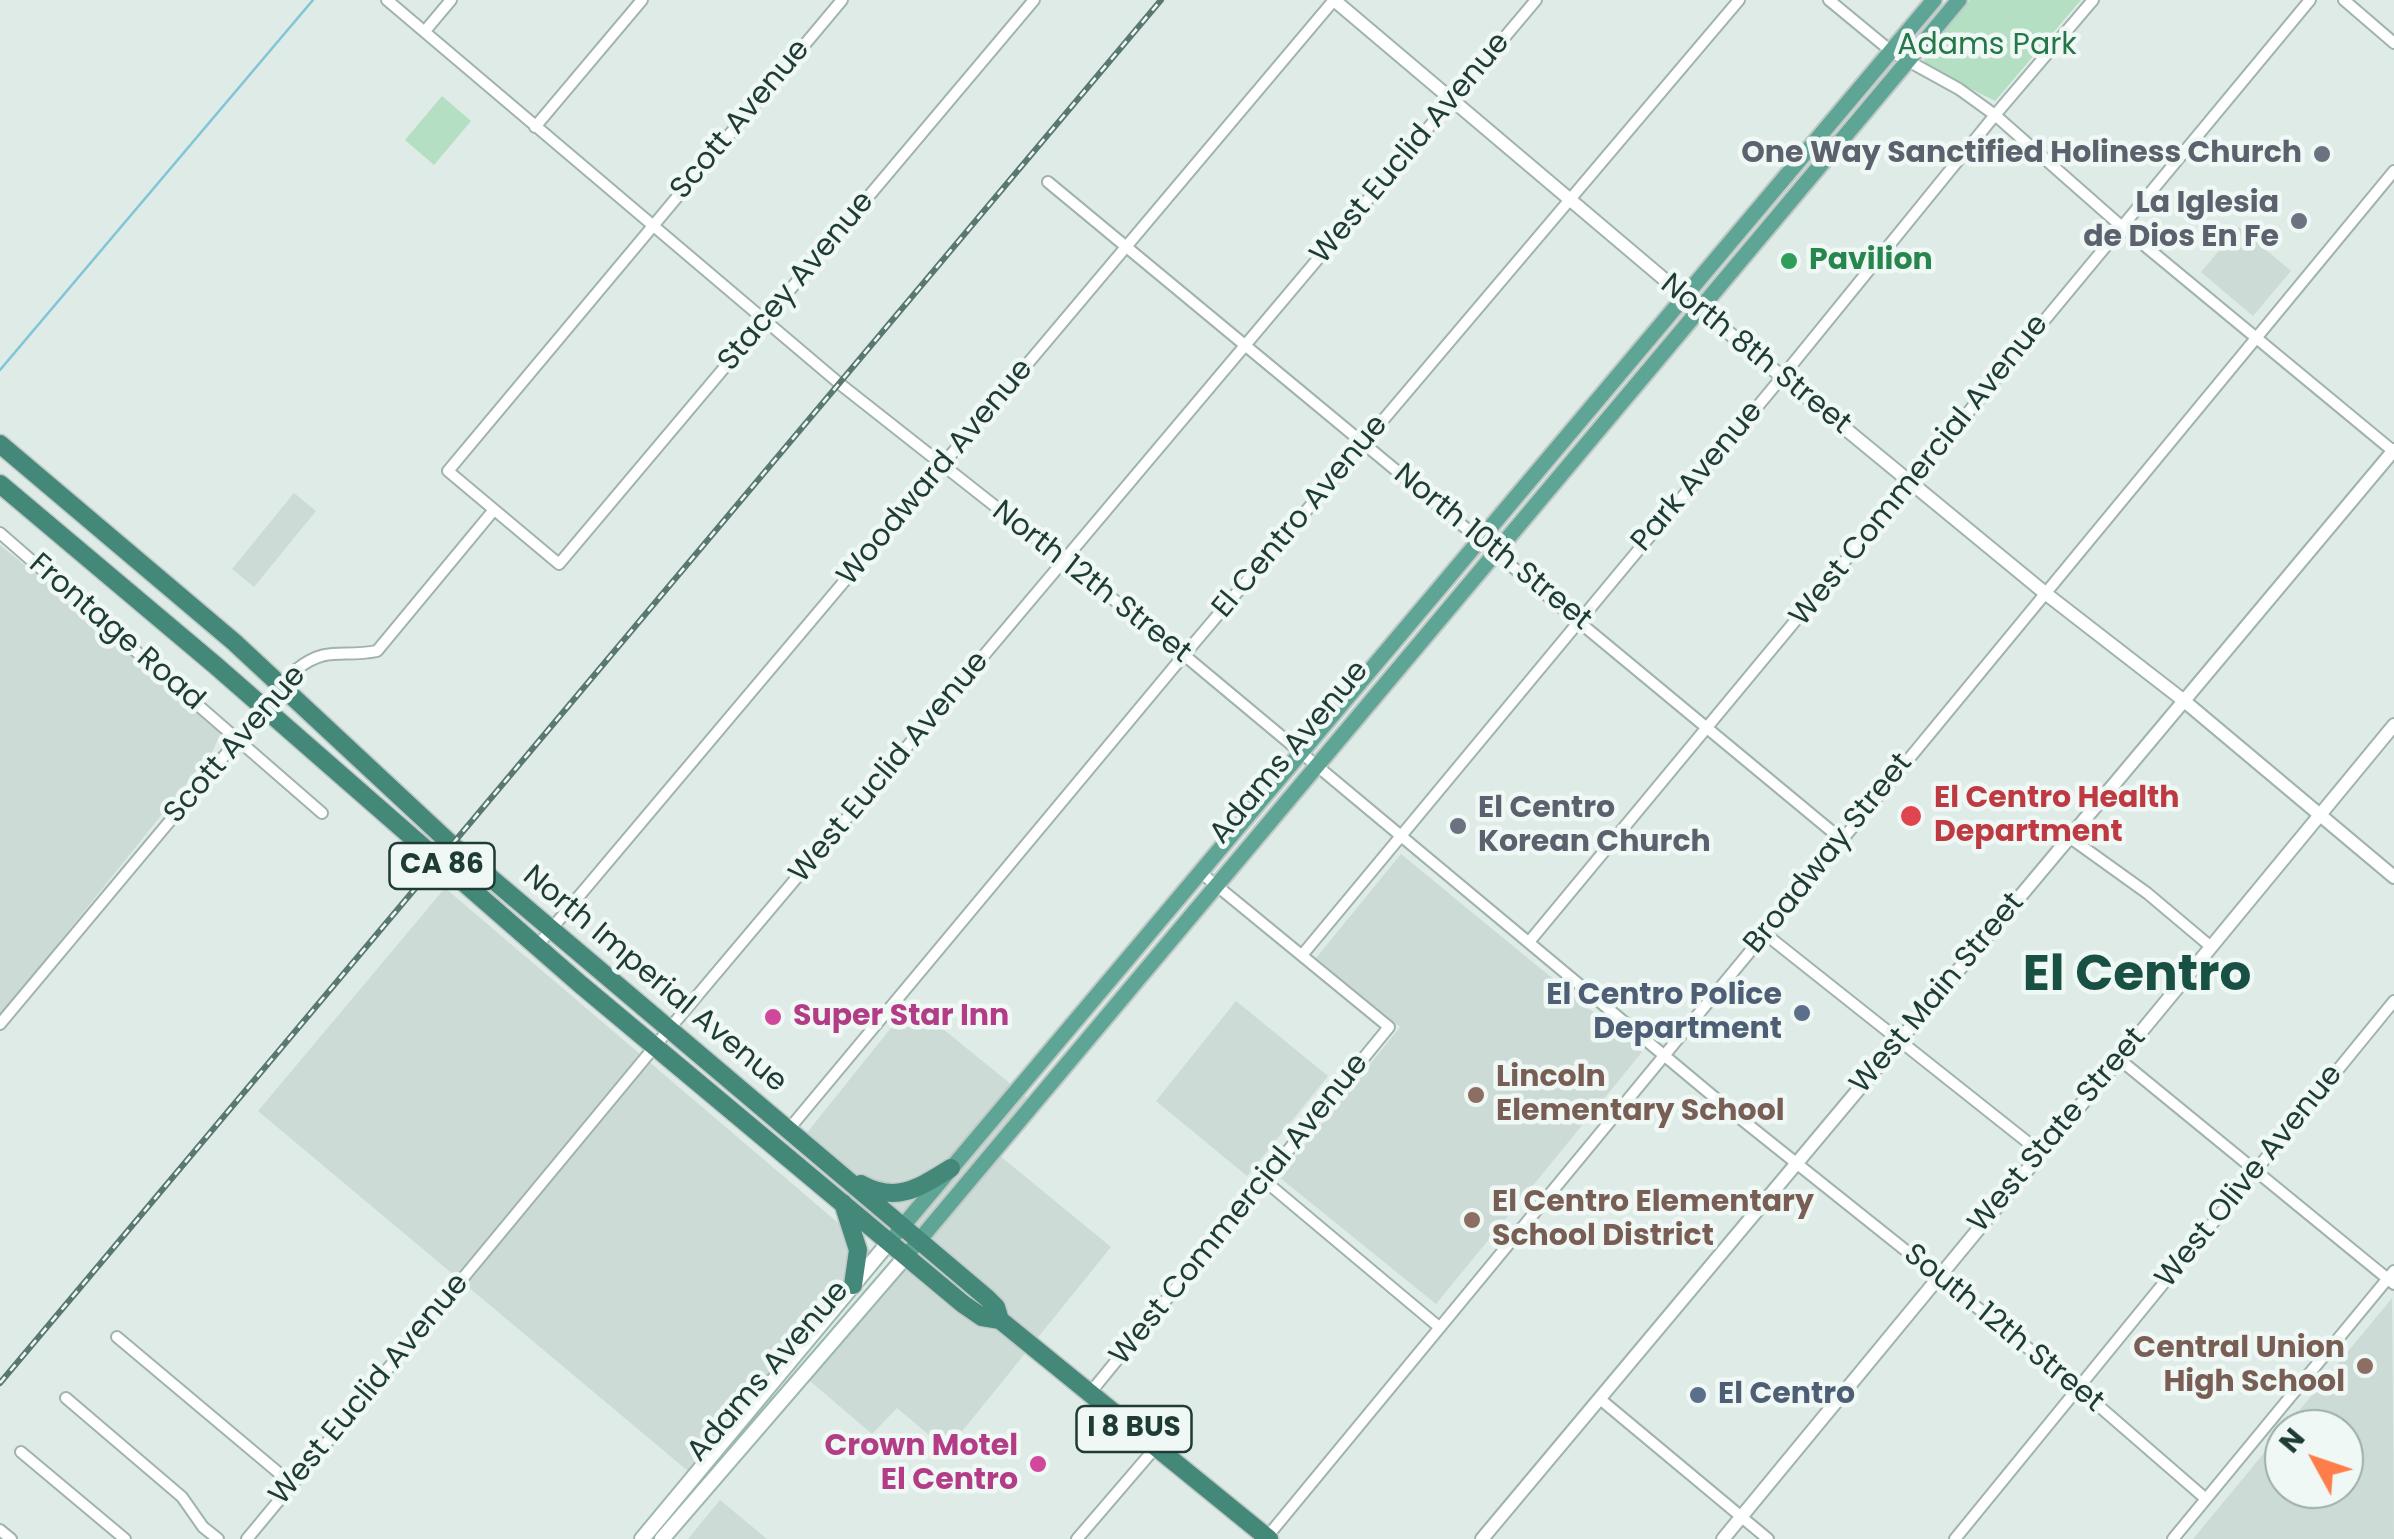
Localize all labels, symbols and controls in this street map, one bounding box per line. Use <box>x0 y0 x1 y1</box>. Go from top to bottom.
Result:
street label: West Euclid Avenue <box>1304 26 1518 272</box>
park label: Adams Park <box>1897 28 2077 64</box>
street label: Scott Avenue <box>664 33 818 207</box>
place label: One Way Sanctified Holiness Church <box>1741 136 2302 172</box>
marker: One Way Sanctified Holiness Church <box>2311 143 2333 165</box>
street label: Stacey Avenue <box>711 185 883 379</box>
place label: La Iglesia de Dios En Fe <box>2083 186 2279 256</box>
marker: La Iglesia de Dios En Fe <box>2288 210 2310 232</box>
place label: Pavilion <box>1809 243 1933 279</box>
marker: Pavilion <box>1778 250 1800 272</box>
street label: North 8th Street <box>1653 267 1857 443</box>
street label: West Commercial Avenue <box>1783 308 2057 634</box>
street label: Woodward Avenue <box>831 352 1041 594</box>
street label: Park Avenue <box>1625 395 1771 559</box>
street label: El Centro Avenue <box>1206 408 1396 626</box>
street label: North 10th Street <box>1386 457 1598 639</box>
street label: North 12th Street <box>984 494 1198 672</box>
street label: Frontage Road <box>21 547 211 719</box>
street label: West Euclid Avenue <box>783 645 997 891</box>
street label: Adams Avenue <box>1203 654 1377 852</box>
street label: Scott Avenue <box>158 659 314 831</box>
street label: Broadway Street <box>1737 747 1921 961</box>
place label: El Centro Health Department <box>1934 781 2180 852</box>
place label: El Centro Korean Church <box>1478 791 1711 862</box>
marker: El Centro Health Department <box>1898 803 1924 829</box>
marker: El Centro Korean Church <box>1447 815 1469 837</box>
road number: CA 86 <box>390 843 494 889</box>
street label: North Imperial Avenue <box>515 859 793 1101</box>
street label: West Main Street <box>1844 886 2032 1102</box>
district label: El Centro <box>2023 947 2251 1007</box>
place label: El Centro Police Department <box>1546 978 1782 1048</box>
place label: Super Star Inn <box>793 999 1009 1035</box>
marker: El Centro Police Department <box>1791 1002 1813 1024</box>
marker: Super Star Inn <box>762 1006 784 1028</box>
street label: West State Street <box>1962 1021 2154 1241</box>
street label: West Commercial Avenue <box>1103 1047 1377 1373</box>
street label: West Olive Avenue <box>2149 1058 2351 1296</box>
place label: Lincoln Elementary School <box>1496 1060 1785 1130</box>
marker: Lincoln Elementary School <box>1465 1084 1487 1106</box>
place label: El Centro Elementary School District <box>1492 1185 1814 1256</box>
marker: El Centro Elementary School District <box>1461 1209 1483 1231</box>
street label: South 12th Street <box>1896 1237 2110 1421</box>
street label: West Euclid Avenue <box>263 1267 477 1513</box>
street label: Adams Avenue <box>681 1274 857 1470</box>
place label: Central Union High School <box>2133 1331 2345 1402</box>
marker: Central Union High School <box>2354 1355 2376 1377</box>
place label: El Centro <box>1718 1377 1855 1413</box>
marker: El Centro <box>1687 1384 1709 1406</box>
road number: I 8 BUS <box>1076 1406 1192 1452</box>
north arrow <box>2264 1409 2364 1509</box>
text: N <box>2270 1420 2314 1461</box>
place label: Crown Motel El Centro <box>824 1429 1018 1500</box>
marker: Crown Motel El Centro <box>1027 1453 1049 1475</box>

